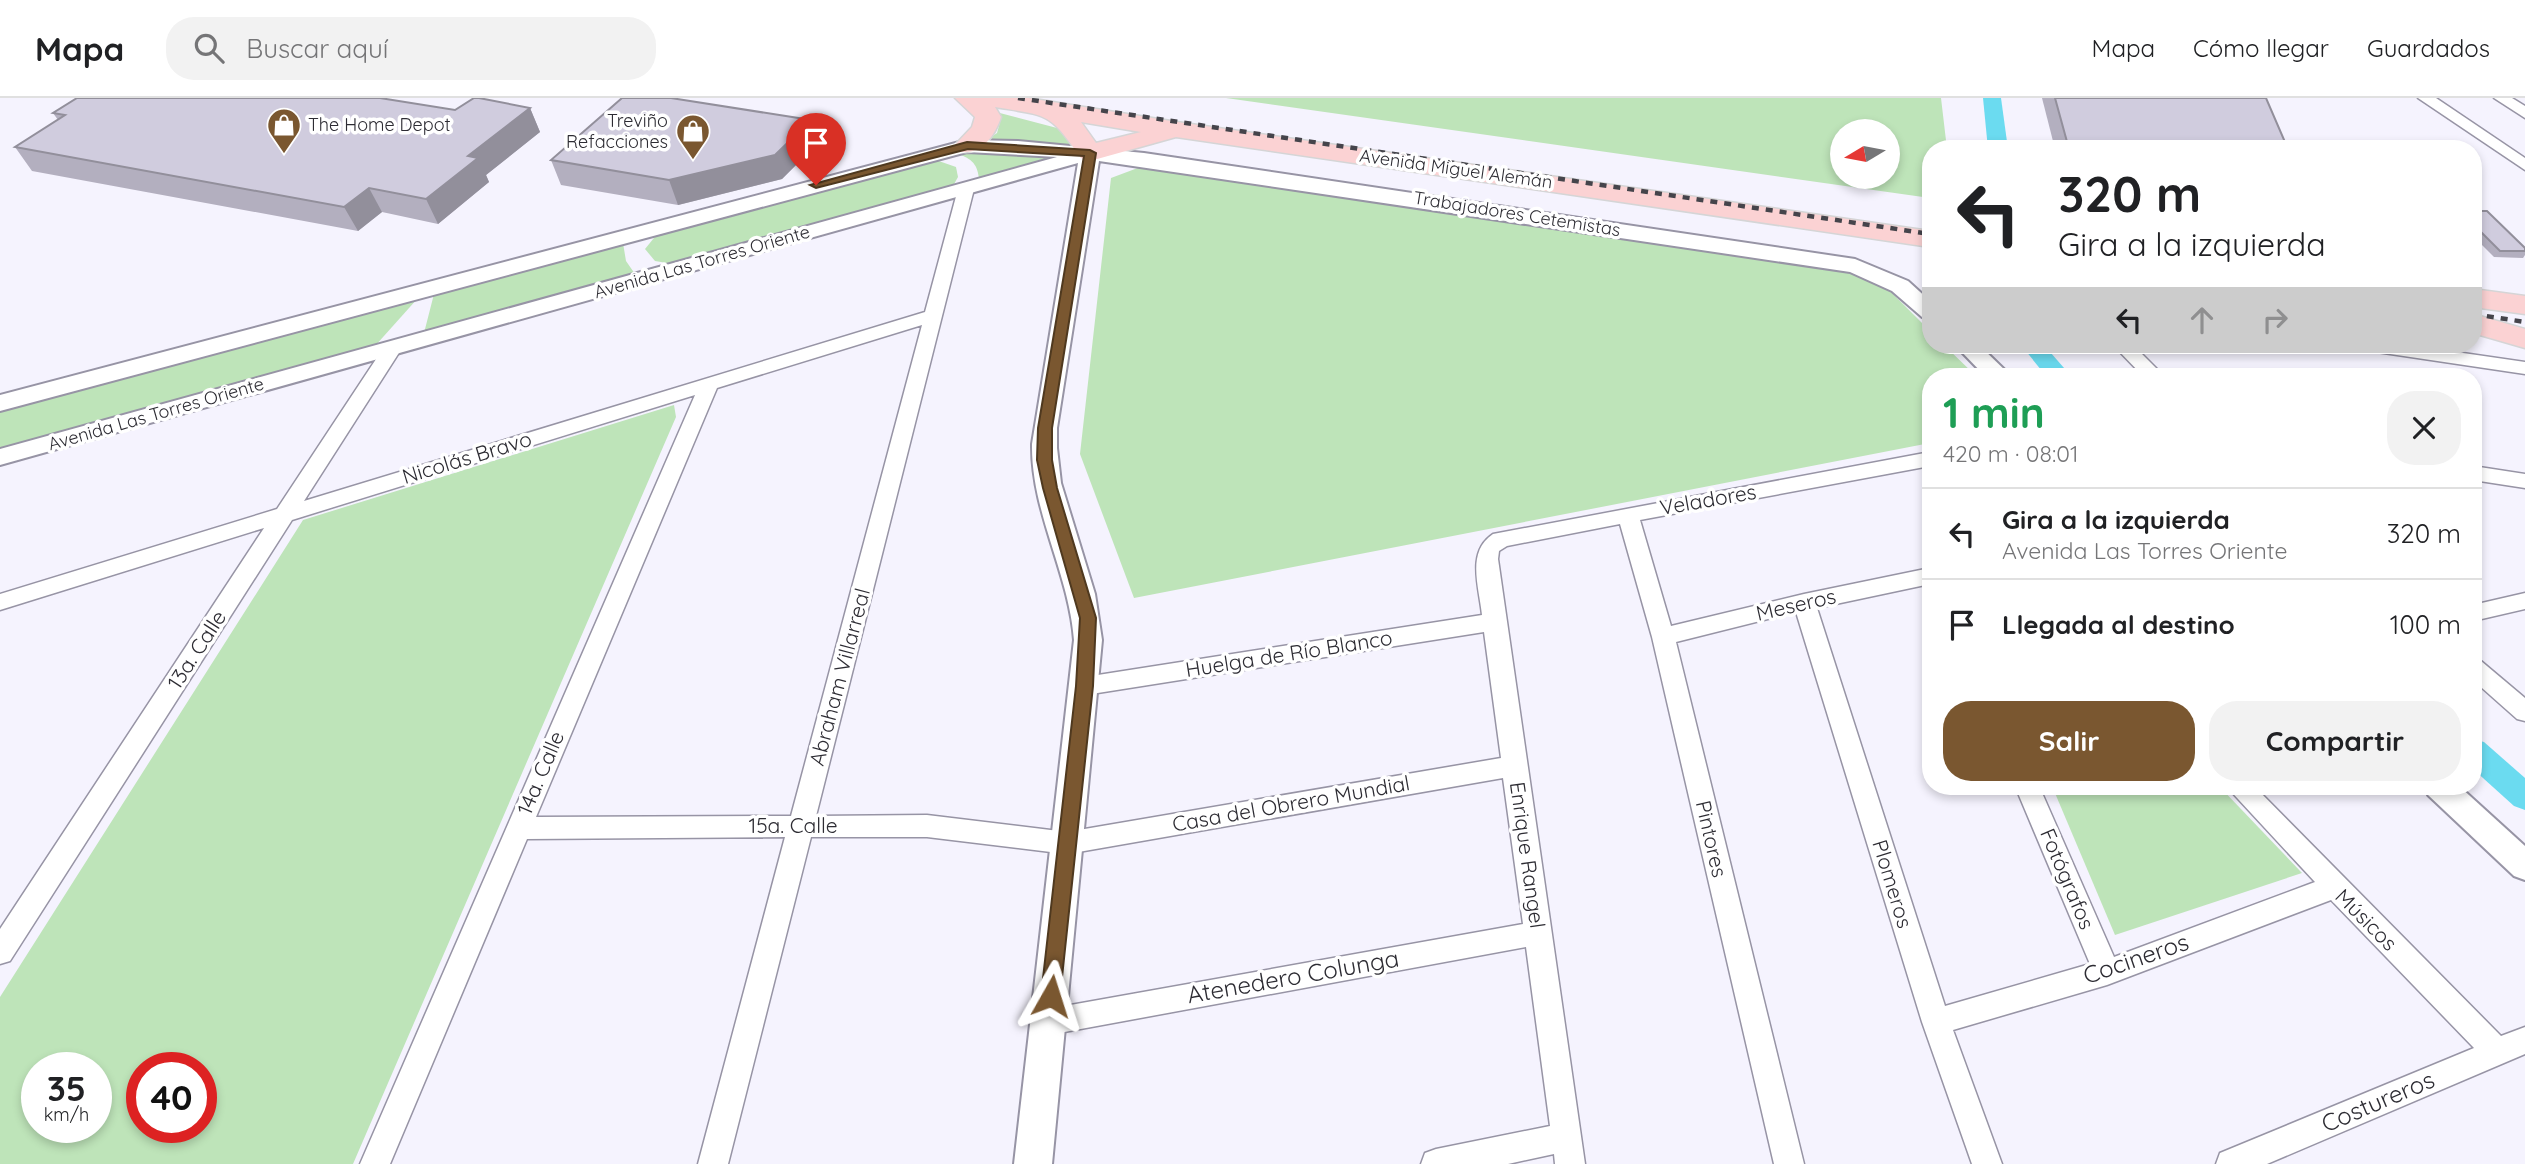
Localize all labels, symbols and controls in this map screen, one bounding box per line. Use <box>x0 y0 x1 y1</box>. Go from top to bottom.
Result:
search box <box>166 17 656 80</box>
text: Mapa <box>35 28 124 69</box>
icon: search <box>190 29 228 67</box>
text: Buscar aquí <box>246 32 388 65</box>
text: Mapa <box>2092 33 2155 63</box>
text: Cómo llegar <box>2193 33 2329 63</box>
text: Guardados <box>2367 33 2490 63</box>
shop icon: The Home Depot <box>265 106 303 155</box>
place label: Treviño Refacciones <box>566 109 668 153</box>
shop icon: Treviño Refacciones <box>674 112 712 161</box>
place label: The Home Depot <box>308 113 451 136</box>
pin <box>786 113 846 185</box>
north arrow <box>1830 119 1900 189</box>
map controls <box>1830 119 1900 189</box>
icon: arrive <box>797 124 835 162</box>
street label: Avenida Miguel Alemán <box>1358 144 1554 193</box>
text: 320 m <box>2058 163 2201 224</box>
icon: left <box>1943 168 2034 259</box>
street label: Trabajadores Cetemistas <box>1412 186 1622 241</box>
street label: Avenida Las Torres Oriente <box>591 220 812 303</box>
text: Gira a la izquierda <box>2058 224 2326 264</box>
icon: left <box>2110 301 2148 339</box>
icon: ahead <box>2183 301 2221 339</box>
icon: right <box>2256 301 2294 339</box>
street label: Avenida Las Torres Oriente <box>45 372 266 455</box>
text: 1 min <box>1943 386 2045 439</box>
button: close <box>2387 391 2461 465</box>
street label: Nicolás Bravo <box>399 425 535 489</box>
text: 420 m · 08:01 <box>1943 439 2078 468</box>
street label: Veladores <box>1657 478 1758 520</box>
text: Gira a la izquierda <box>2002 503 2230 536</box>
icon: left <box>1943 515 1981 553</box>
text: 320 m <box>2387 517 2461 550</box>
text: Avenida Las Torres Oriente <box>2002 536 2288 565</box>
street label: Meseros <box>1753 582 1838 626</box>
street label: Abraham Villarreal <box>803 585 875 768</box>
street label: 13a. Calle <box>161 605 231 694</box>
icon: arrive <box>1943 606 1981 644</box>
text: Llegada al destino <box>2002 608 2235 641</box>
text: 100 m <box>2390 608 2461 641</box>
street label: Huelga de Río Blanco <box>1184 624 1394 682</box>
button: Salir <box>1943 701 2195 781</box>
button: Compartir <box>2209 701 2461 781</box>
street label: 14a. Calle <box>511 727 569 818</box>
street label: Casa del Obrero Mundial <box>1170 769 1412 837</box>
street label: Enrique Rangel <box>1505 780 1551 930</box>
street label: Pintores <box>1691 798 1733 880</box>
street label: 15a. Calle <box>748 812 838 838</box>
street label: Fotógrafos <box>2035 824 2101 933</box>
street label: Plomeros <box>1867 836 1919 931</box>
street label: Músicos <box>2330 883 2403 956</box>
street label: Cocineros <box>2079 926 2192 990</box>
street label: Atenedero Colunga <box>1184 943 1401 1009</box>
position arrow <box>1014 959 1088 1033</box>
speed limit sign: 40 <box>126 1052 217 1143</box>
street label: Costureros <box>2317 1064 2439 1138</box>
text: 35 <box>47 1066 86 1110</box>
text: km/h <box>44 1103 89 1126</box>

